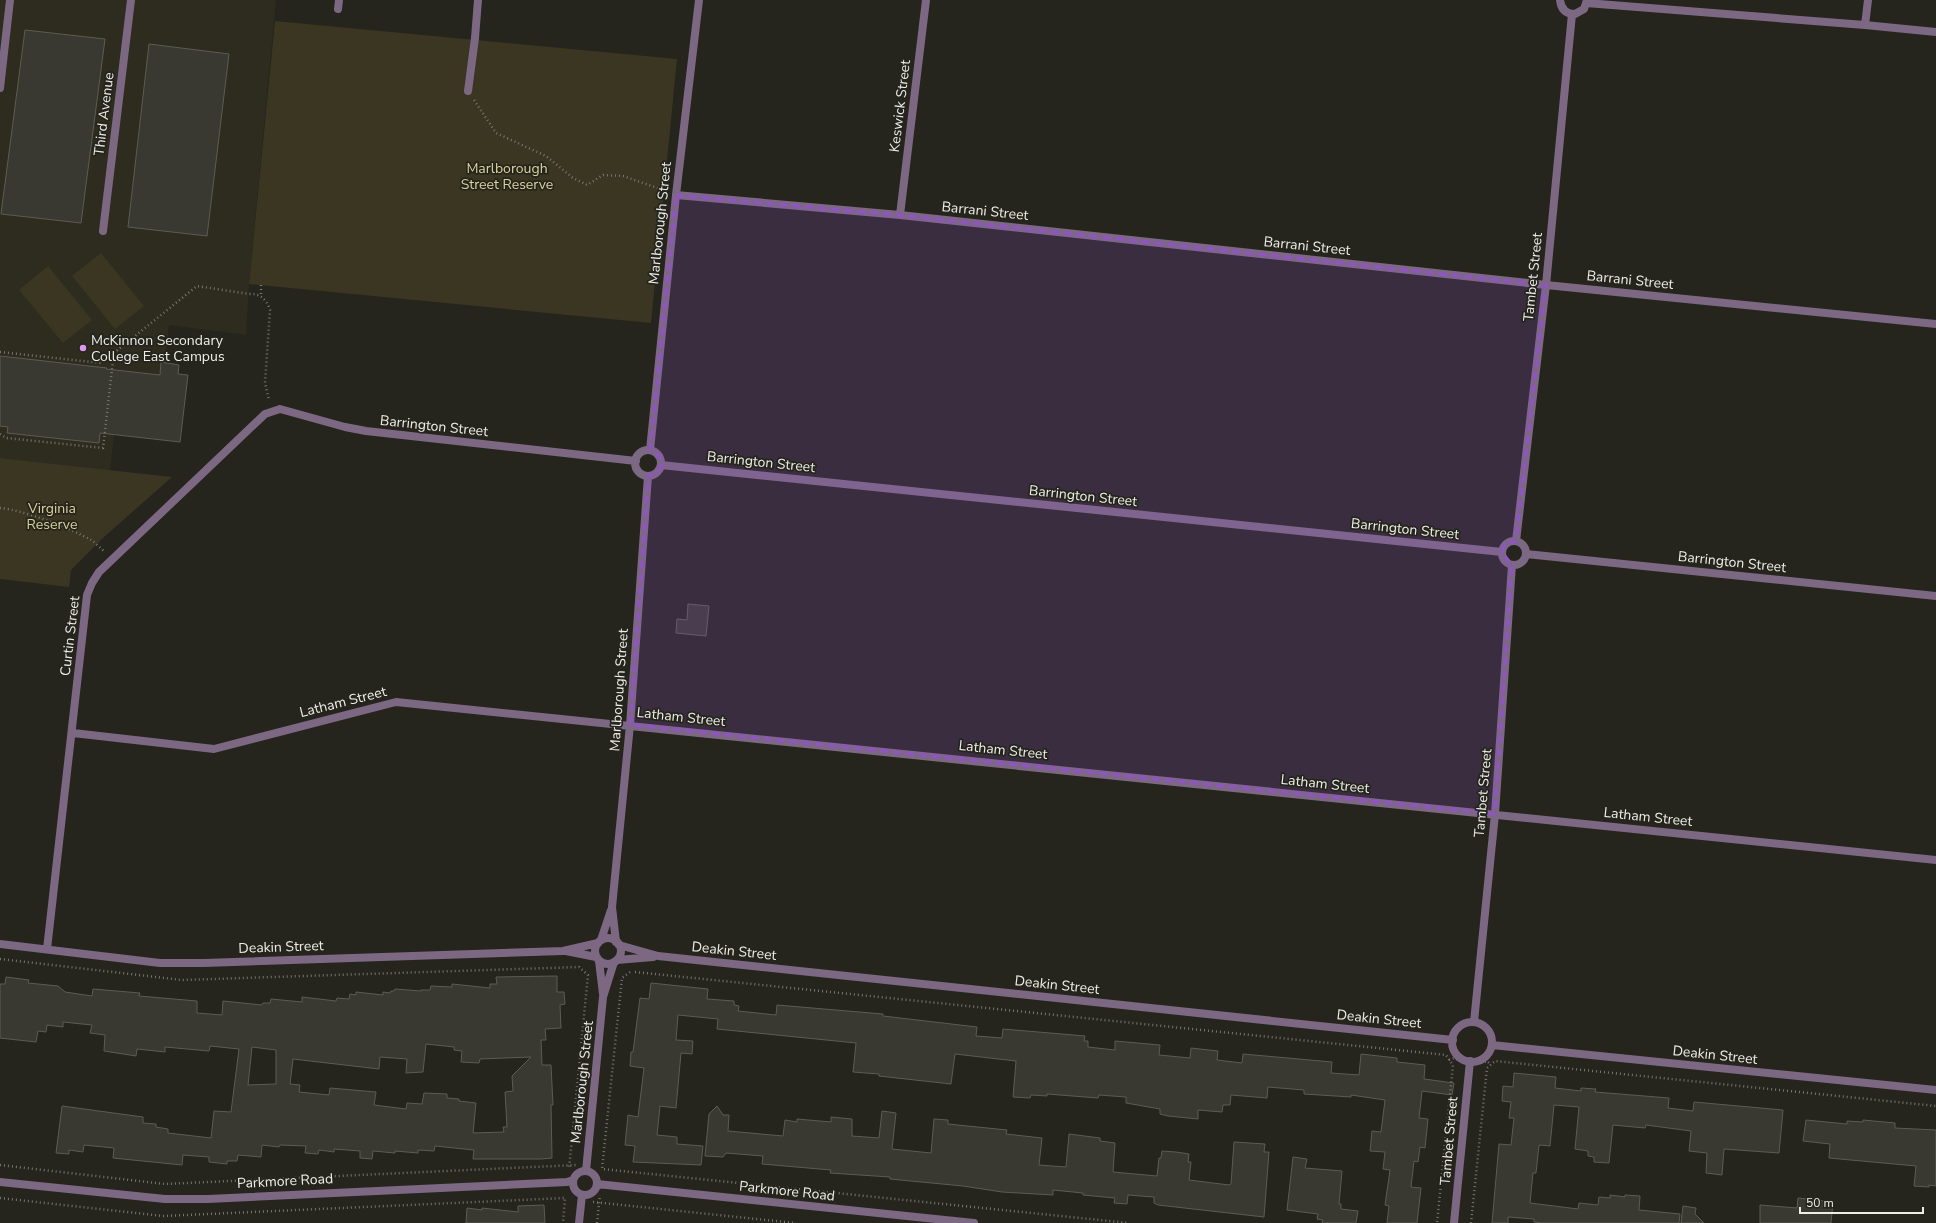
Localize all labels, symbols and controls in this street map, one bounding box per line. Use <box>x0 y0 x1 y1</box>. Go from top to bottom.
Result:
street label: Keswick Street <box>885 59 915 153</box>
street label: Third Avenue <box>89 71 119 157</box>
park label: Marlborough Street Reserve <box>461 159 553 194</box>
street label: Marlborough Street <box>644 161 676 285</box>
street label: Barrani Street <box>941 197 1029 225</box>
street label: Barrani Street <box>1263 232 1351 260</box>
street label: Tambet Street <box>1519 232 1547 322</box>
street label: Barrani Street <box>1586 266 1674 294</box>
place label: McKinnon Secondary College East Campus <box>91 331 225 366</box>
marker: McKinnon Secondary College East Campus <box>78 343 88 353</box>
street label: Barrington Street <box>379 411 489 441</box>
street label: Barrington Street <box>706 447 816 477</box>
street label: Barrington Street <box>1028 481 1138 511</box>
park label: Virginia Reserve <box>27 499 77 534</box>
street label: Barrington Street <box>1350 514 1460 544</box>
street label: Barrington Street <box>1677 547 1787 577</box>
street label: Curtin Street <box>56 595 84 677</box>
street label: Marlborough Street <box>605 628 633 752</box>
street label: Latham Street <box>297 682 389 722</box>
street label: Latham Street <box>636 703 726 731</box>
street label: Latham Street <box>958 736 1048 764</box>
street label: Tambet Street <box>1470 748 1496 838</box>
street label: Latham Street <box>1280 770 1370 798</box>
street label: Latham Street <box>1603 803 1693 831</box>
street label: Deakin Street <box>238 936 324 958</box>
street label: Deakin Street <box>691 937 777 965</box>
street label: Deakin Street <box>1014 971 1100 999</box>
street label: Deakin Street <box>1336 1005 1422 1033</box>
street label: Marlborough Street <box>566 1020 598 1144</box>
street label: Deakin Street <box>1672 1041 1758 1069</box>
street label: Tambet Street <box>1436 1096 1462 1186</box>
street label: Parkmore Road <box>236 1169 334 1193</box>
street label: Parkmore Road <box>738 1177 836 1205</box>
scale bar <box>1800 1189 1923 1215</box>
text: 50 m <box>1806 1195 1834 1211</box>

